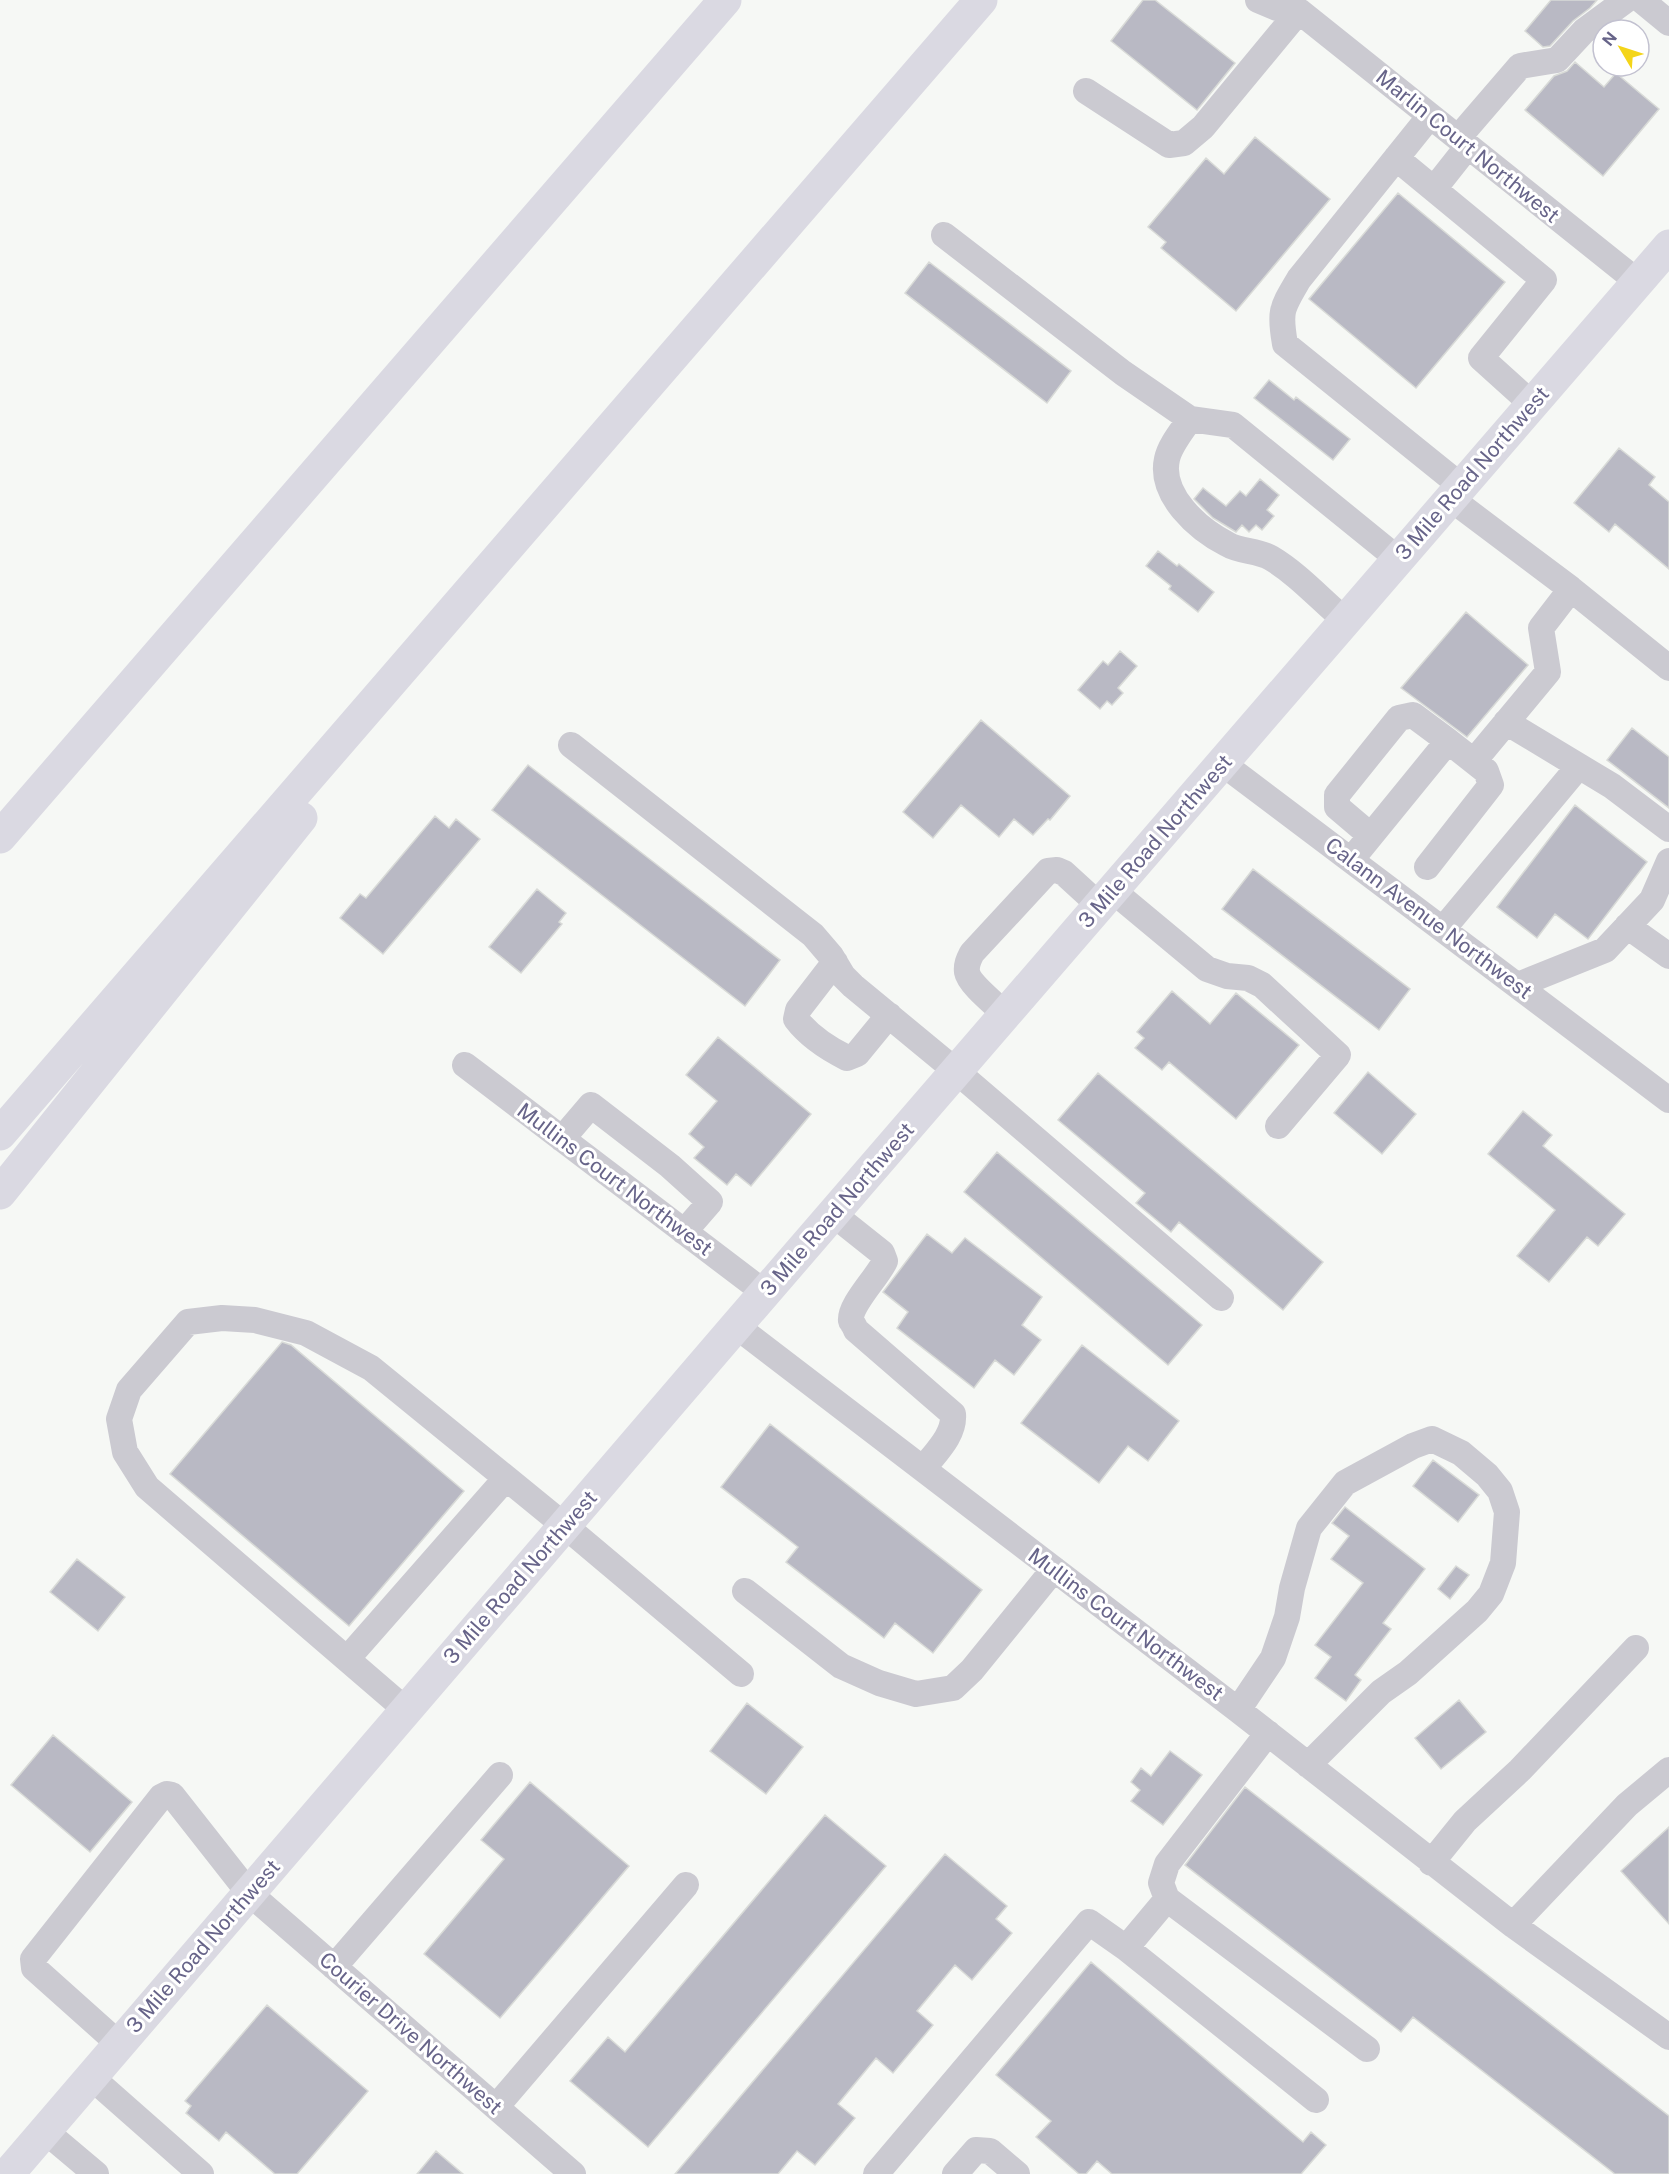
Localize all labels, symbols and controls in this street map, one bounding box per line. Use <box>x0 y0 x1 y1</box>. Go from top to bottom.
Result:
north arrow <box>1591 18 1651 78</box>
text: N <box>1598 28 1621 50</box>
street label: Marlin Court Northwest <box>1371 64 1565 228</box>
street label: 3 Mile Road Northwest <box>1390 381 1554 565</box>
street label: 3 Mile Road Northwest <box>1073 749 1237 933</box>
street label: Calann Avenue Northwest <box>1321 832 1537 1004</box>
street label: Mullins Court Northwest <box>512 1097 718 1261</box>
street label: 3 Mile Road Northwest <box>755 1117 919 1301</box>
street label: 3 Mile Road Northwest <box>438 1485 602 1669</box>
street label: Mullins Court Northwest <box>1023 1542 1229 1706</box>
street label: 3 Mile Road Northwest <box>121 1854 285 2038</box>
street label: Courier Drive Northwest <box>314 1947 508 2119</box>

